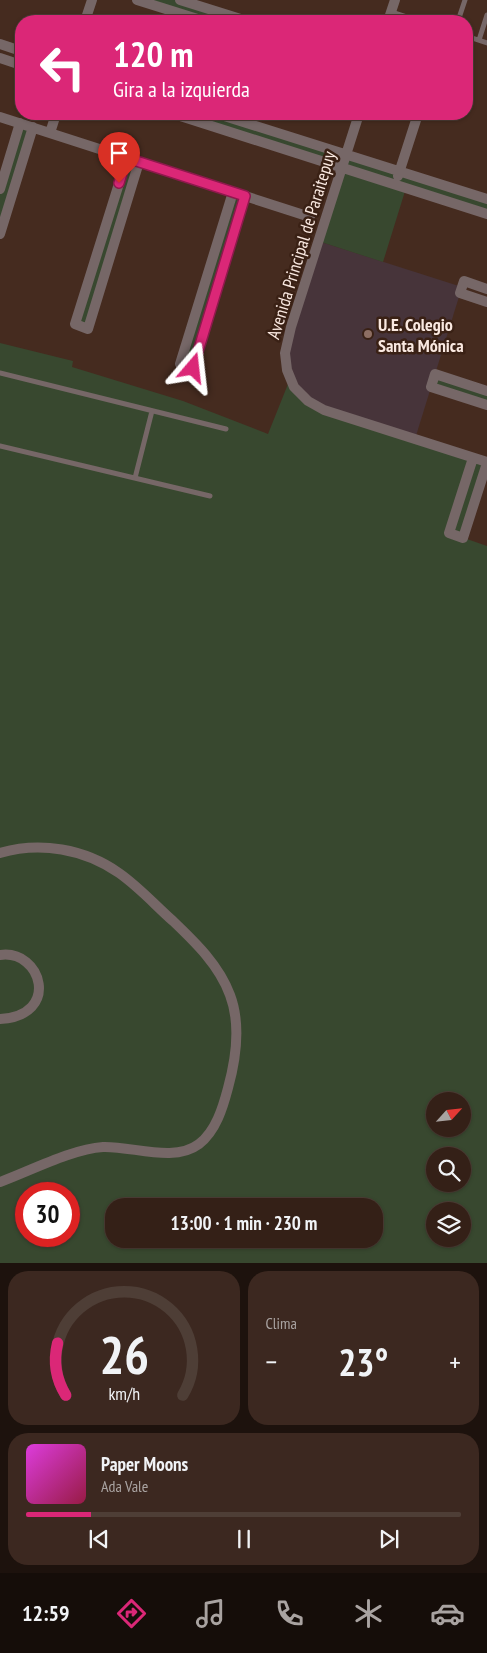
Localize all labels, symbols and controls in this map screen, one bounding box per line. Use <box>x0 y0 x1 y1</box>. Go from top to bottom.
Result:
text: 120 m <box>113 31 194 77</box>
icon: left <box>30 35 95 100</box>
text: Gira a la izquierda <box>113 75 250 103</box>
pin <box>98 132 140 183</box>
icon: arrive <box>105 139 133 167</box>
street label: Avenida Principal de Paraitepuy <box>261 148 341 342</box>
place label: U.E. Colegio Santa Mónica <box>378 313 464 357</box>
marker: U.E. Colegio Santa Mónica <box>362 328 374 340</box>
position arrow <box>166 341 218 393</box>
north arrow <box>426 1092 471 1138</box>
map controls <box>426 1092 471 1247</box>
button: search <box>426 1147 471 1192</box>
speed limit sign: 30 <box>15 1182 80 1247</box>
button: layers <box>426 1202 471 1247</box>
text: 13:00 · 1 min · 230 m <box>171 1211 317 1235</box>
text: Clima <box>266 1313 297 1333</box>
text: 26 <box>99 1321 149 1388</box>
text: 23° <box>338 1337 388 1386</box>
text: − <box>266 1343 277 1380</box>
text: + <box>449 1343 461 1380</box>
text: km/h <box>108 1382 140 1405</box>
text: Paper Moons <box>101 1452 188 1476</box>
text: Ada Vale <box>101 1476 148 1496</box>
icon: previous <box>85 1525 113 1553</box>
icon: pause <box>230 1525 258 1553</box>
icon: next <box>375 1525 403 1553</box>
icon: directions <box>114 1596 149 1631</box>
icon: music <box>193 1596 228 1631</box>
icon: phone <box>272 1596 307 1631</box>
icon: climate <box>351 1596 386 1631</box>
icon: car <box>430 1596 465 1631</box>
text: 12:59 <box>22 1599 70 1627</box>

